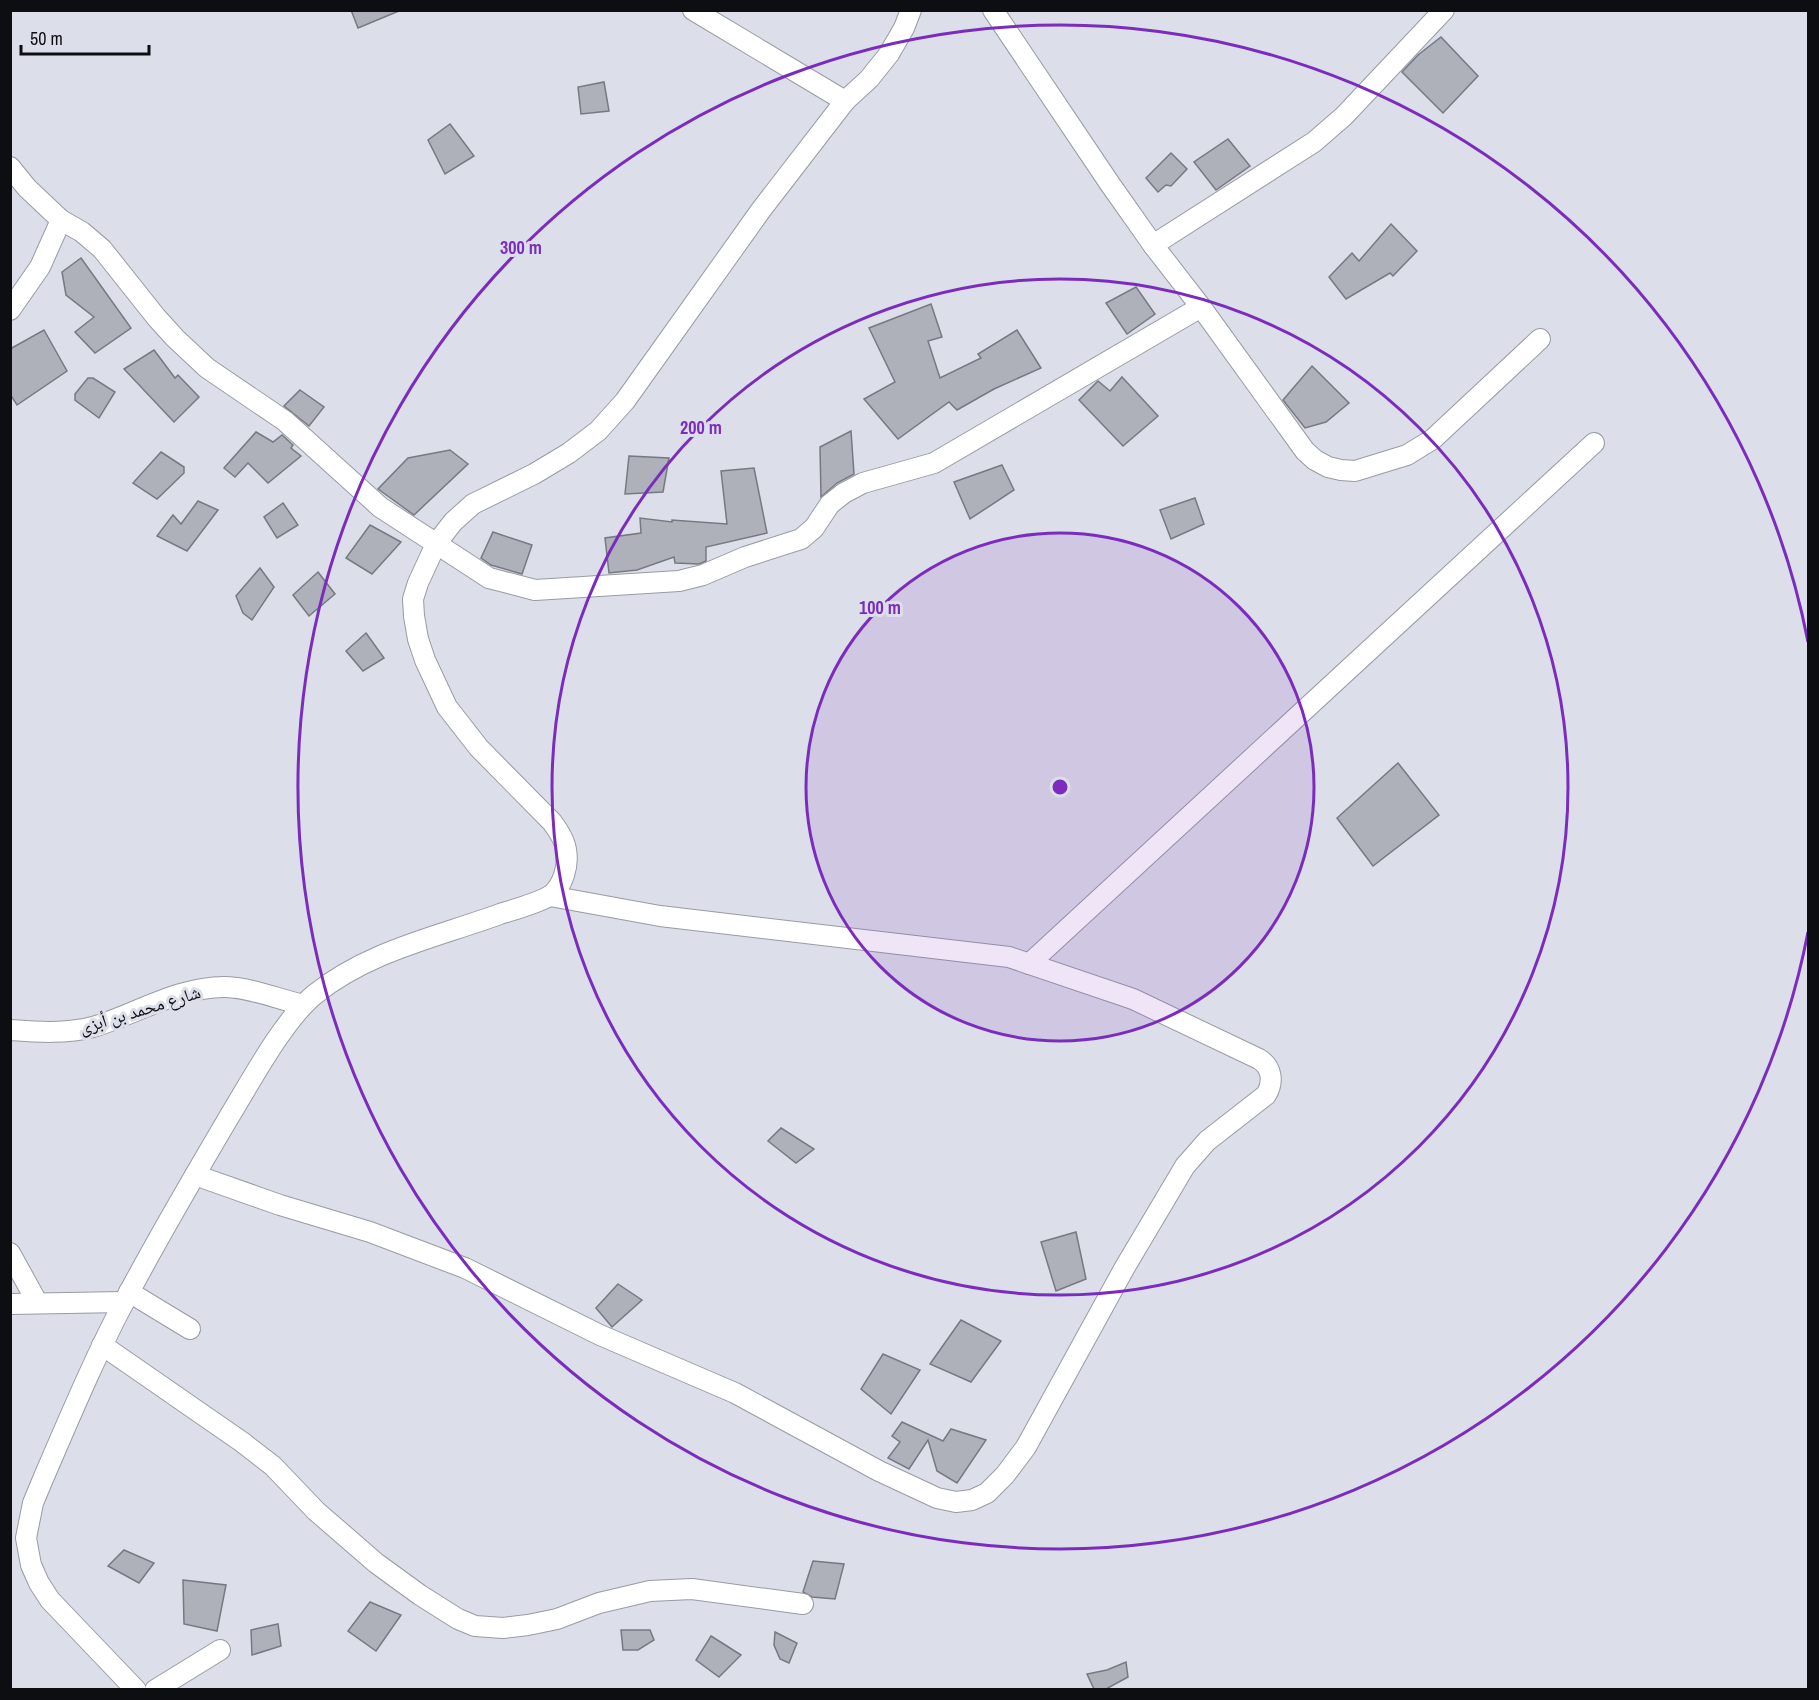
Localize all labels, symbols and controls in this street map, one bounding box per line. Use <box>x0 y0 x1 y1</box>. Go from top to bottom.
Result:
scale bar <box>21 18 148 56</box>
text: 50 m <box>30 26 63 51</box>
text: 300 m <box>500 235 542 260</box>
text: 200 m <box>680 415 722 440</box>
text: 100 m <box>859 595 901 620</box>
centre of rings <box>1050 777 1070 797</box>
street label: شارع محمد بن أبزى <box>76 979 204 1040</box>

